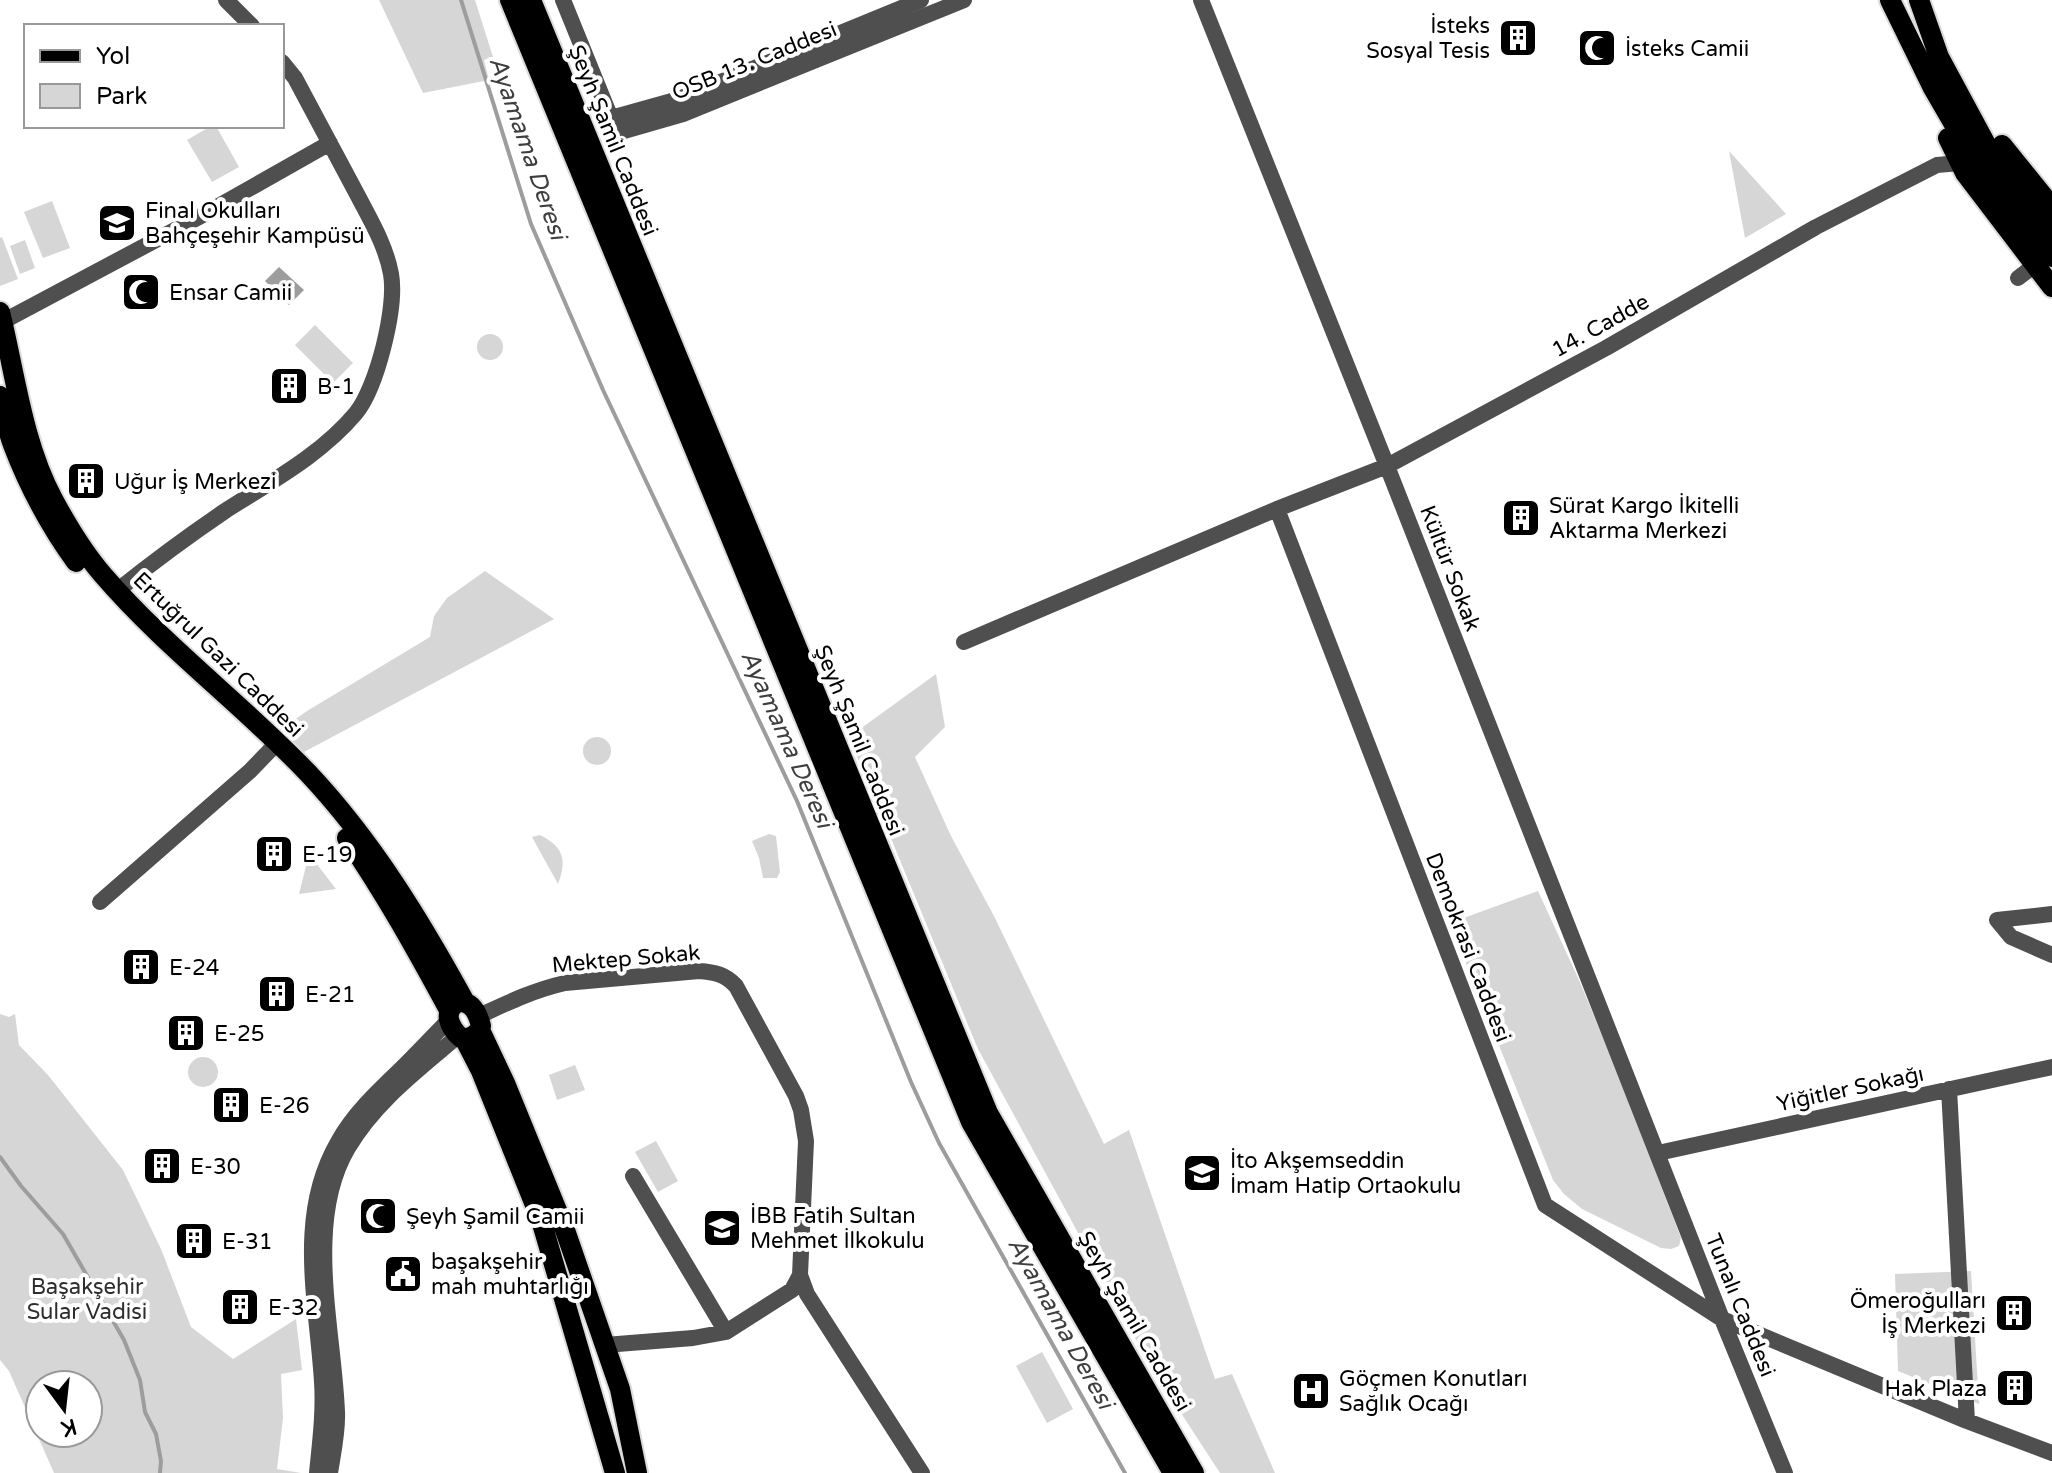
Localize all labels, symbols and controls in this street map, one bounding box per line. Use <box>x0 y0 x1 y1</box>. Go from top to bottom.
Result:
place label: İsteks Sosyal Tesis <box>1366 13 1490 64</box>
street label: OSB 13. Caddesi <box>668 16 841 106</box>
building icon: İsteks Sosyal Tesis <box>1497 17 1539 59</box>
legend <box>24 24 284 128</box>
mosque icon: İsteks Camii <box>1576 27 1618 69</box>
place label: İsteks Camii <box>1625 36 1749 62</box>
street label: Şeyh Şamil Caddesi <box>563 41 663 240</box>
text: Yol <box>96 42 130 71</box>
water label: Ayamama Deresi <box>483 53 573 246</box>
text: Park <box>96 82 147 111</box>
place label: Final Okulları Bahçeşehir Kampüsü <box>145 198 365 249</box>
school or university icon: Final Okulları Bahçeşehir Kampüsü <box>96 202 138 244</box>
mosque icon: Ensar Camii <box>120 271 162 313</box>
place label: Ensar Camii <box>169 280 292 306</box>
street label: 14. Cadde <box>1547 289 1654 363</box>
building icon: B-1 <box>268 365 310 407</box>
place label: B-1 <box>317 374 355 400</box>
building icon: Uğur İş Merkezi <box>65 460 107 502</box>
place label: Uğur İş Merkezi <box>114 469 277 495</box>
place label: Sürat Kargo İkitelli Aktarma Merkezi <box>1549 493 1739 544</box>
building icon: Sürat Kargo İkitelli Aktarma Merkezi <box>1500 497 1542 539</box>
street label: Kültür Sokak <box>1414 502 1486 635</box>
street label: Ertuğrul Gazi Caddesi <box>128 567 309 743</box>
street label: Şeyh Şamil Caddesi <box>809 641 909 840</box>
water label: Ayamama Deresi <box>734 646 840 835</box>
building icon: E-19 <box>253 833 295 875</box>
place label: E-19 <box>302 842 353 868</box>
street label: Demokrasi Caddesi <box>1420 849 1516 1046</box>
street label: Mektep Sokak <box>551 940 701 978</box>
building icon: E-24 <box>120 946 162 988</box>
place label: E-24 <box>169 955 220 981</box>
building icon: E-21 <box>256 973 298 1015</box>
place label: E-21 <box>305 982 356 1008</box>
building icon: E-25 <box>165 1012 207 1054</box>
place label: E-25 <box>214 1021 265 1047</box>
street label: Yiğitler Sokağı <box>1774 1061 1926 1117</box>
building icon: E-26 <box>210 1084 252 1126</box>
place label: E-26 <box>259 1093 310 1119</box>
building icon: E-30 <box>141 1145 183 1187</box>
place label: İto Akşemseddin İmam Hatip Ortaokulu <box>1230 1148 1461 1199</box>
school or university icon: İto Akşemseddin İmam Hatip Ortaokulu <box>1181 1152 1223 1194</box>
place label: E-30 <box>190 1154 241 1180</box>
mosque icon: Şeyh Şamil Camii <box>357 1195 399 1237</box>
place label: İBB Fatih Sultan Mehmet İlkokulu <box>750 1203 925 1254</box>
place label: Şeyh Şamil Camii <box>406 1204 584 1230</box>
school or university icon: İBB Fatih Sultan Mehmet İlkokulu <box>701 1207 743 1249</box>
building icon: E-31 <box>173 1220 215 1262</box>
street label: Şeyh Şamil Caddesi <box>1072 1227 1196 1416</box>
place label: E-31 <box>222 1229 273 1255</box>
street label: Tunalı Caddesi <box>1700 1230 1781 1381</box>
water label: Ayamama Deresi <box>1001 1232 1121 1417</box>
place label: başakşehir mah muhtarlığı <box>431 1249 589 1300</box>
public building icon: başakşehir mah muhtarlığı <box>382 1253 424 1295</box>
park label: Başakşehir Sular Vadisi <box>27 1274 147 1325</box>
building icon: E-32 <box>219 1286 261 1328</box>
place label: Ömeroğulları İş Merkezi <box>1850 1288 1986 1339</box>
building icon: Ömeroğulları İş Merkezi <box>1993 1292 2035 1334</box>
place label: E-32 <box>268 1295 319 1321</box>
place label: Göçmen Konutları Sağlık Ocağı <box>1339 1366 1528 1417</box>
building icon: Hak Plaza <box>1994 1367 2036 1409</box>
north arrow <box>24 1369 104 1449</box>
hospital icon: Göçmen Konutları Sağlık Ocağı <box>1290 1370 1332 1412</box>
place label: Hak Plaza <box>1885 1376 1987 1402</box>
text: K <box>58 1413 79 1442</box>

